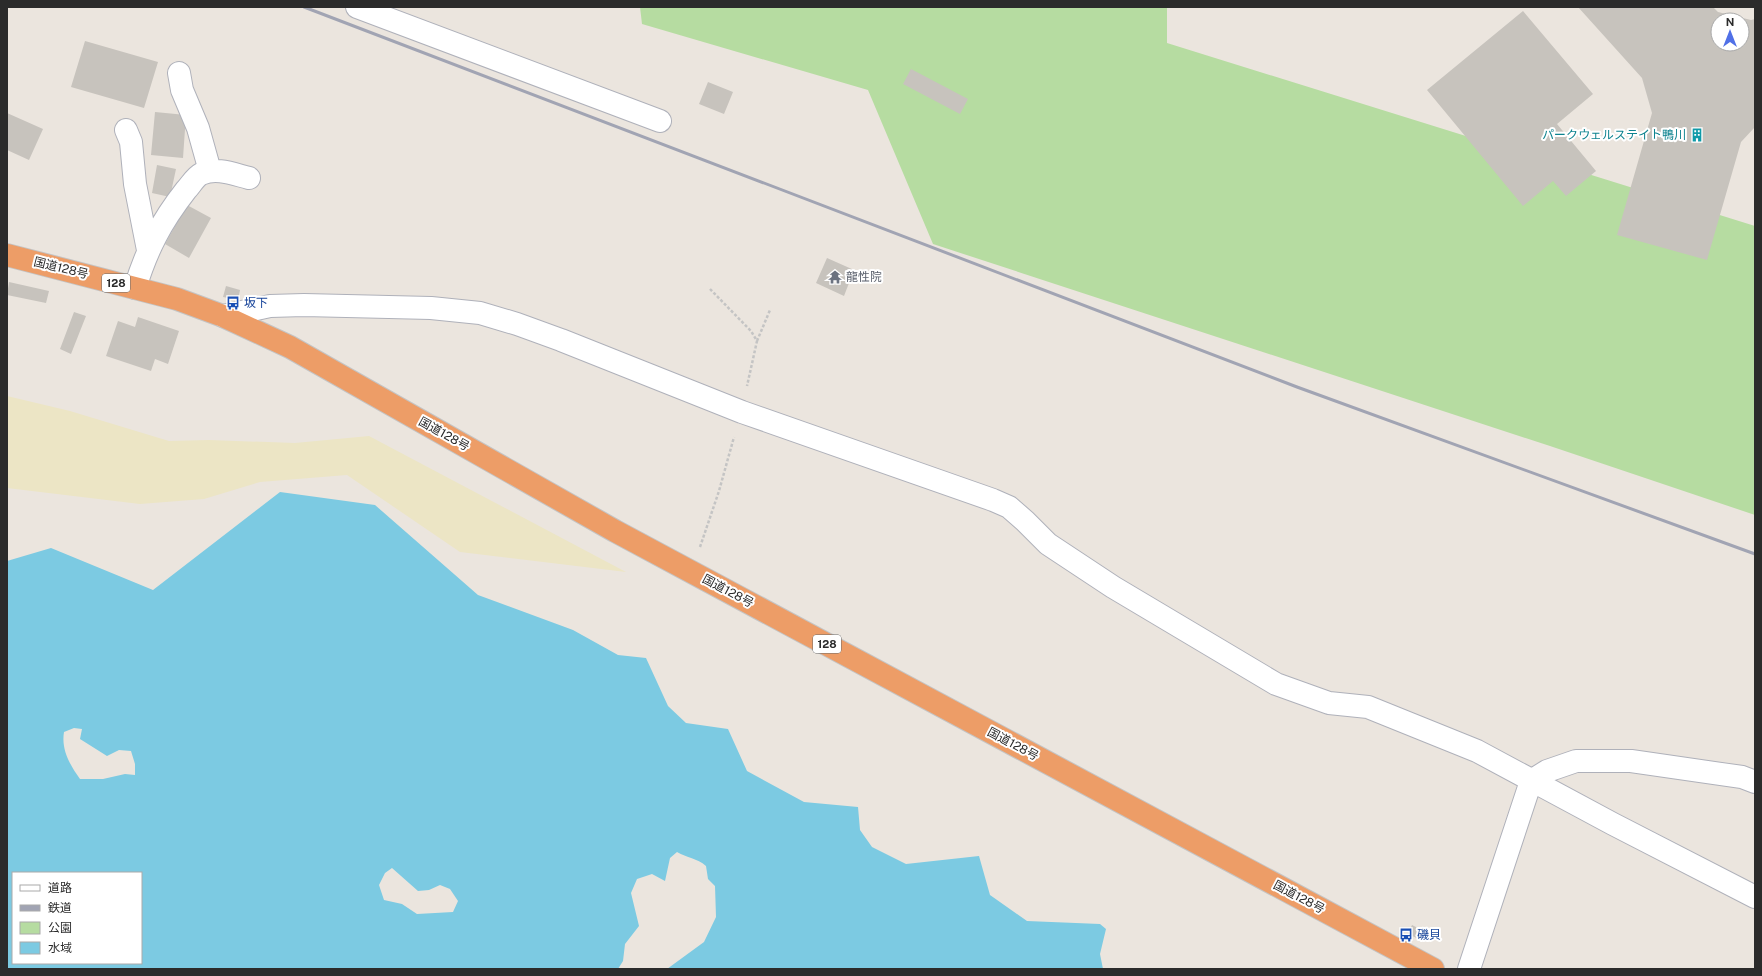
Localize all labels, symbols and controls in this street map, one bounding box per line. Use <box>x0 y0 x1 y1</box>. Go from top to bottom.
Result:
north arrow <box>1710 12 1750 52</box>
text: N <box>1726 16 1734 28</box>
building icon: パークウェルステイト鴨川 <box>1689 127 1705 143</box>
place label: パークウェルステイト鴨川 <box>1542 128 1686 142</box>
street label: 国道128号 <box>32 254 90 282</box>
temple icon: 龍性院 <box>827 269 843 285</box>
place label: 龍性院 <box>846 270 882 284</box>
road number: 128 <box>102 274 130 292</box>
bus stop icon: 坂下 <box>225 295 241 311</box>
place label: 坂下 <box>244 296 268 310</box>
street label: 国道128号 <box>416 414 472 454</box>
street label: 国道128号 <box>700 572 756 610</box>
road number: 128 <box>813 635 841 653</box>
street label: 国道128号 <box>985 725 1041 763</box>
legend <box>12 872 142 964</box>
street label: 国道128号 <box>1271 878 1327 916</box>
text: 道路 <box>48 881 72 895</box>
text: 鉄道 <box>48 901 72 915</box>
text: 公園 <box>48 921 72 935</box>
bus stop icon: 磯貝 <box>1398 927 1414 943</box>
place label: 磯貝 <box>1417 928 1441 942</box>
text: 水域 <box>48 941 72 955</box>

